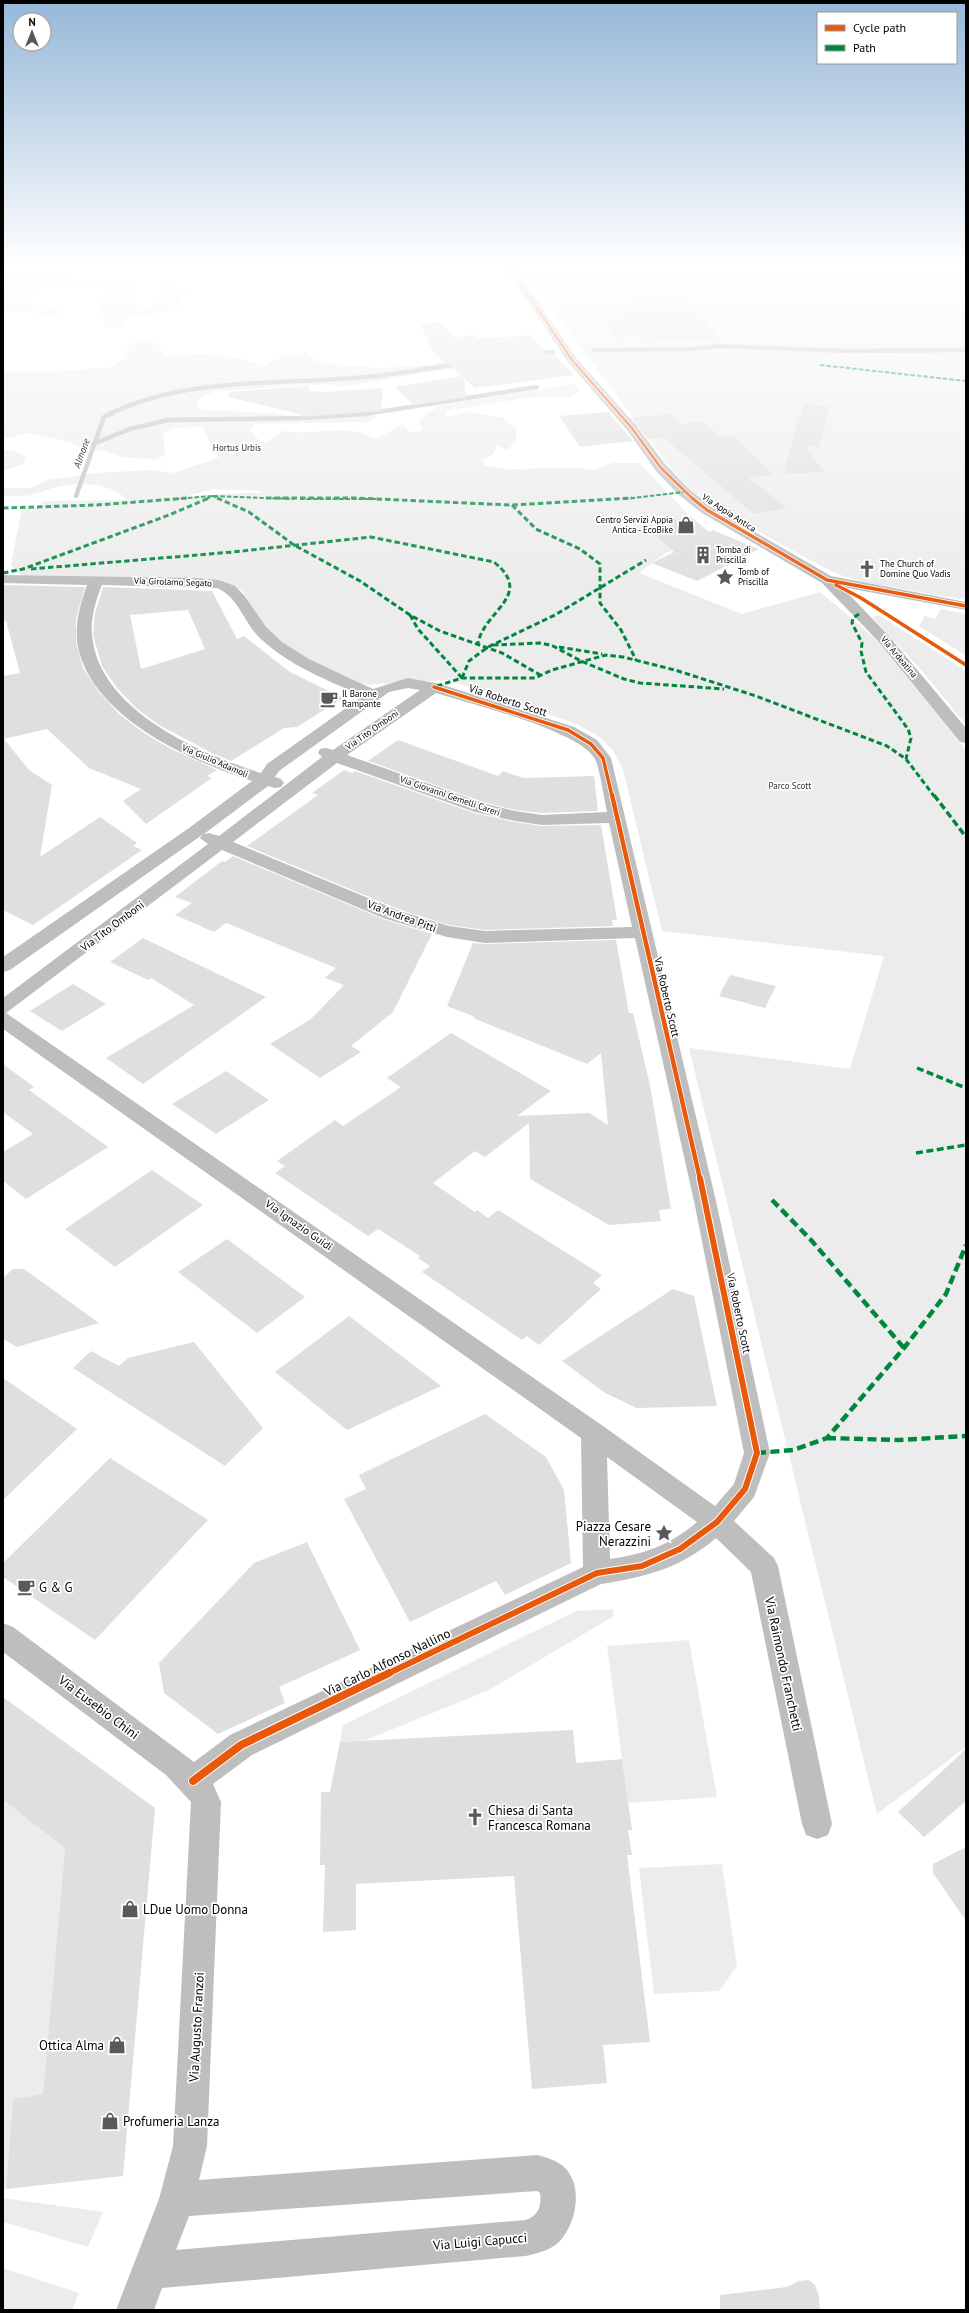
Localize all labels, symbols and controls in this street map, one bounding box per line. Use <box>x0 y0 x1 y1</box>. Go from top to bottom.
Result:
north arrow <box>12 12 52 52</box>
legend <box>817 12 957 64</box>
text: N <box>28 15 36 29</box>
text: Cycle path <box>853 20 906 35</box>
text: Path <box>853 40 876 55</box>
water label: Almone <box>70 436 93 471</box>
park label: Hortus Urbis <box>213 442 261 453</box>
street label: Via Appia Antica <box>699 490 758 534</box>
place label: Centro Servizi Appia Antica - EcoBike <box>596 514 673 535</box>
shop icon: Centro Servizi Appia Antica - EcoBike <box>676 515 696 535</box>
place label: Tomba di Priscilla <box>716 544 751 565</box>
building icon: Tomba di Priscilla <box>693 545 713 565</box>
place label: The Church of Domine Quo Vadis <box>880 558 951 579</box>
church icon: The Church of Domine Quo Vadis <box>857 559 877 579</box>
place label: Tomb of Priscilla <box>738 566 770 587</box>
place icon: Tomb of Priscilla <box>715 567 735 587</box>
street label: Via Girolamo Segato <box>133 575 212 588</box>
street label: Via Ardeatina <box>878 633 920 680</box>
street label: Via Roberto Scott <box>466 680 549 719</box>
place label: Il Barone Rampante <box>342 688 381 709</box>
cafe icon: Il Barone Rampante <box>319 689 339 709</box>
street label: Via Tito Omboni <box>342 707 400 753</box>
street label: Via Giulio Adamoli <box>179 741 250 779</box>
street label: Via Giovanni Gemelli Careri <box>398 773 502 818</box>
park label: Parco Scott <box>769 780 811 791</box>
street label: Via Andrea Pitti <box>364 897 439 935</box>
street label: Via Tito Omboni <box>77 898 147 955</box>
street label: Via Roberto Scott <box>651 955 683 1039</box>
street label: Via Ignazio Guidi <box>262 1196 336 1254</box>
street label: Via Roberto Scott <box>723 1271 754 1355</box>
place label: Piazza Cesare Nerazzini <box>576 1518 651 1550</box>
place icon: Piazza Cesare Nerazzini <box>654 1523 674 1543</box>
cafe icon: G & G <box>16 1577 36 1597</box>
place label: G & G <box>39 1579 72 1596</box>
street label: Via Raimondo Franchetti <box>761 1594 806 1733</box>
street label: Via Carlo Alfonso Nallino <box>320 1624 453 1701</box>
street label: Via Eusebio Chini <box>54 1671 142 1743</box>
place label: Chiesa di Santa Francesca Romana <box>488 1802 591 1834</box>
church icon: Chiesa di Santa Francesca Romana <box>465 1807 485 1827</box>
shop icon: LDue Uomo Donna <box>120 1899 140 1919</box>
place label: LDue Uomo Donna <box>143 1901 248 1918</box>
street label: Via Augusto Franzoi <box>185 1972 208 2083</box>
shop icon: Ottica Alma <box>107 2035 127 2055</box>
place label: Ottica Alma <box>39 2037 104 2054</box>
shop icon: Profumeria Lanza <box>100 2111 120 2131</box>
place label: Profumeria Lanza <box>123 2113 219 2130</box>
street label: Via Luigi Capucci <box>431 2229 528 2254</box>

